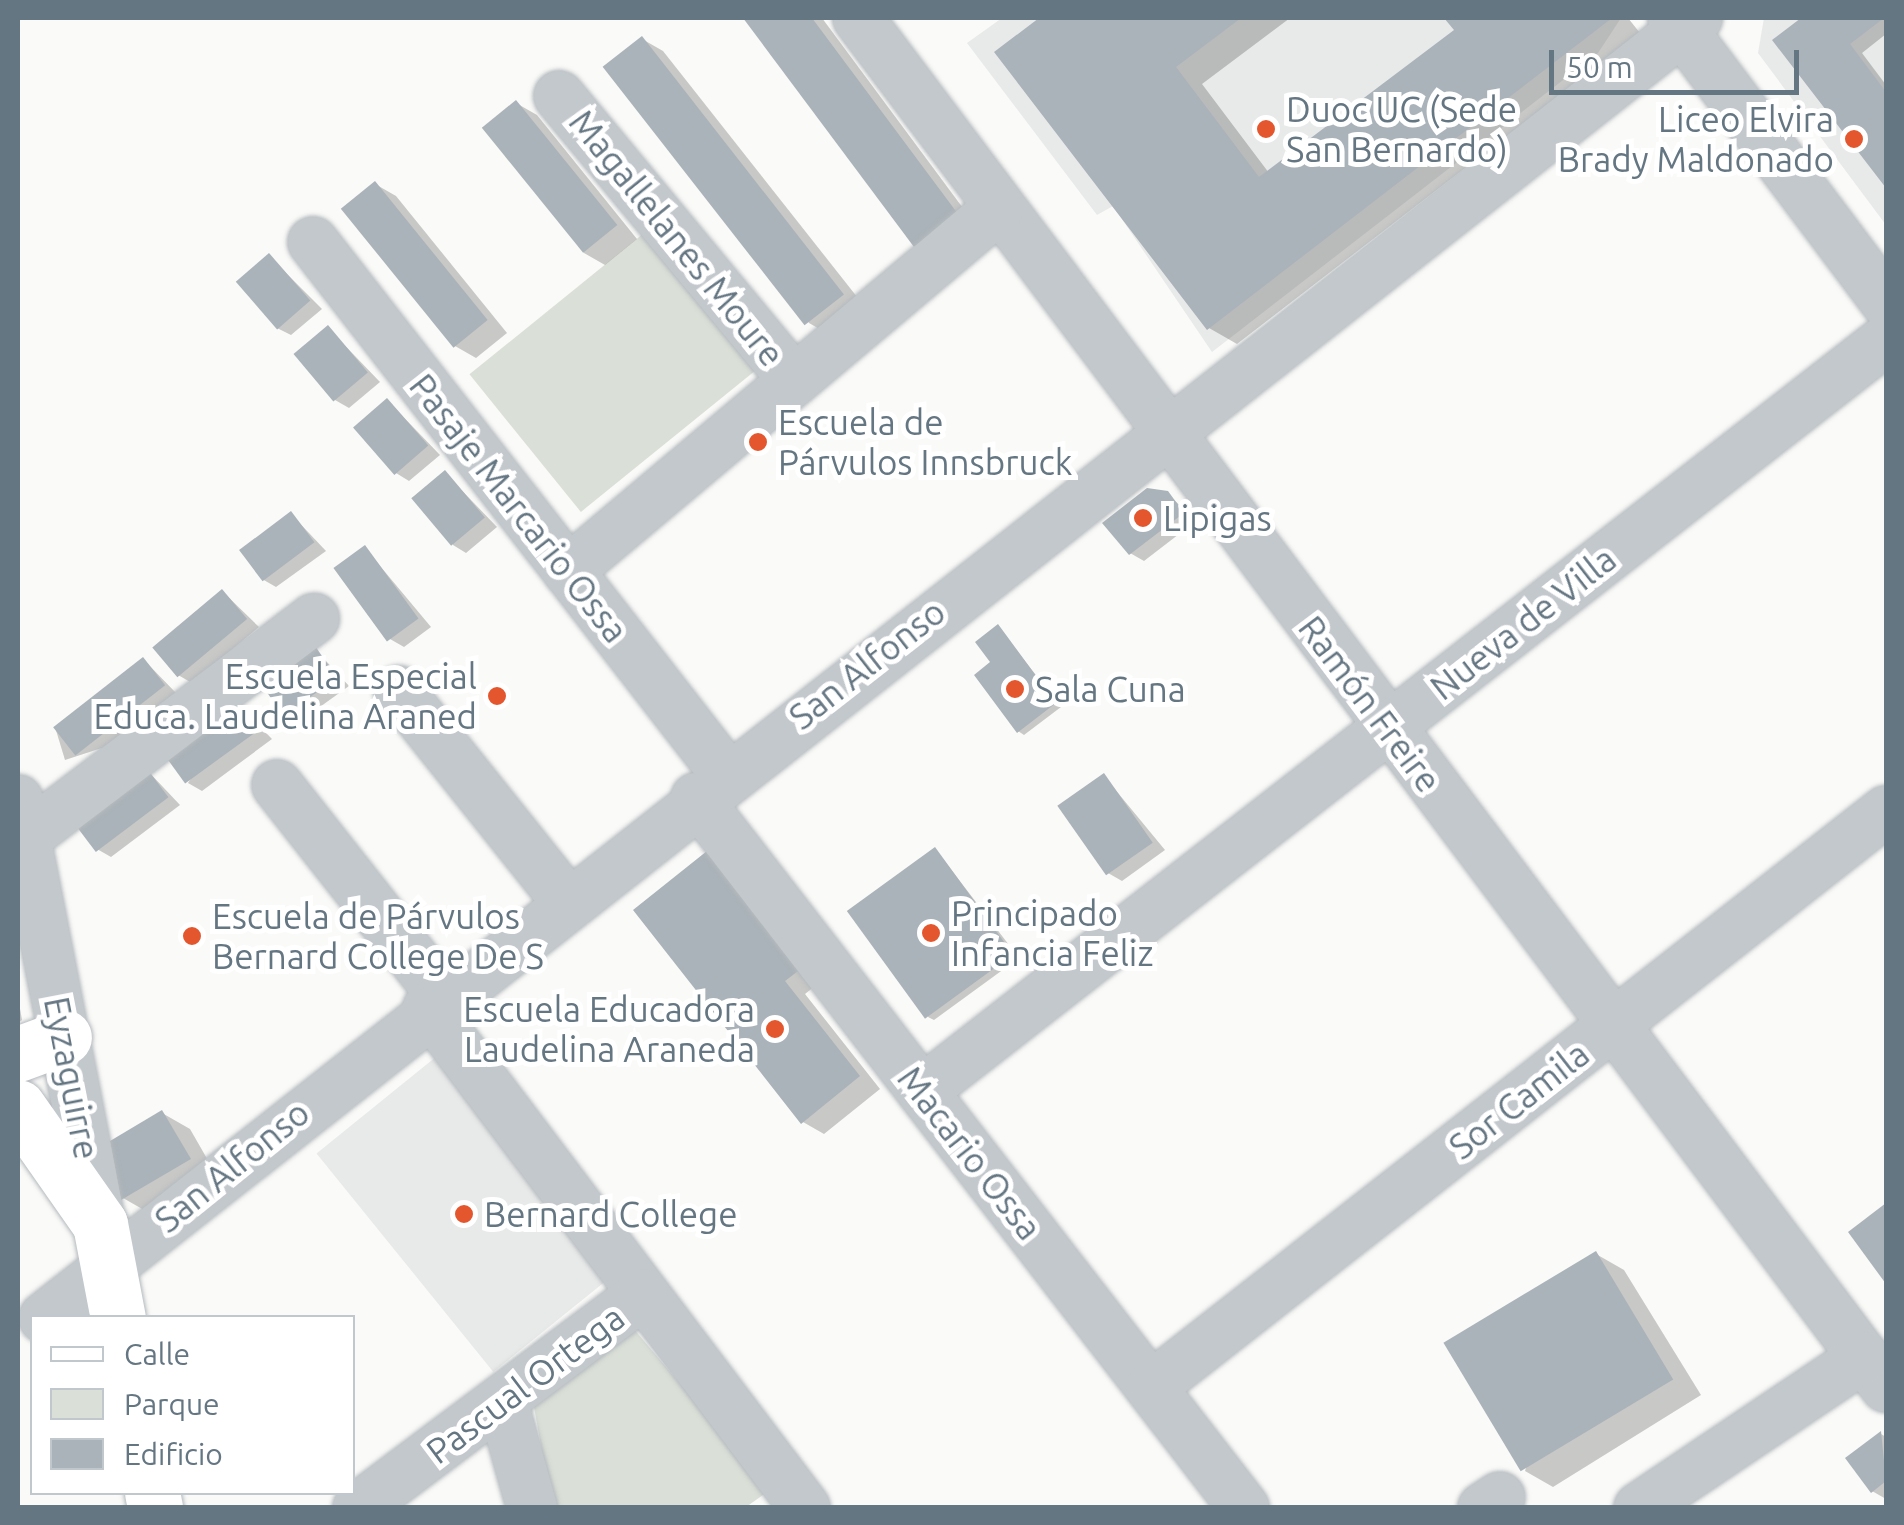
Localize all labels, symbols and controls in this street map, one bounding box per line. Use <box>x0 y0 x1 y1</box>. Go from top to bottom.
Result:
scale bar <box>1554 30 1804 92</box>
text: 50 m <box>1566 50 1633 84</box>
place label: Duoc UC (Sede San Bernardo) <box>1286 88 1517 170</box>
place label: Liceo Elvira Brady Maldonado <box>1558 98 1834 180</box>
street label: Magallelanes Moure <box>561 101 793 375</box>
marker: Duoc UC (Sede San Bernardo) <box>1255 118 1277 140</box>
marker: Liceo Elvira Brady Maldonado <box>1843 128 1865 150</box>
street label: Pasaje Marcario Ossa <box>401 365 637 651</box>
place label: Escuela de Párvulos Innsbruck <box>778 401 1072 483</box>
marker: Escuela de Párvulos Innsbruck <box>747 431 769 453</box>
place label: Lipigas <box>1163 497 1272 539</box>
marker: Lipigas <box>1132 507 1154 529</box>
street label: Nueva de Villa <box>1422 538 1624 708</box>
street label: San Alfonso <box>781 590 953 738</box>
street label: Ramón Freire <box>1290 608 1450 800</box>
place label: Escuela Especial Educa. Laudelina Araned <box>93 655 477 737</box>
place label: Sala Cuna <box>1035 668 1186 710</box>
marker: Sala Cuna <box>1004 678 1026 700</box>
marker: Escuela Especial Educa. Laudelina Araned <box>486 685 508 707</box>
place label: Principado Infancia Feliz <box>951 892 1153 974</box>
place label: Escuela de Párvulos Bernard College De S <box>212 895 544 977</box>
marker: Principado Infancia Feliz <box>920 922 942 944</box>
marker: Escuela de Párvulos Bernard College De S <box>181 925 203 947</box>
place label: Escuela Educadora Laudelina Araneda <box>463 988 755 1070</box>
street label: Eyzaguirre <box>36 993 108 1163</box>
marker: Escuela Educadora Laudelina Araneda <box>764 1018 786 1040</box>
street label: Sor Camila <box>1441 1033 1597 1167</box>
street label: Macario Ossa <box>889 1058 1051 1248</box>
street label: San Alfonso <box>147 1091 317 1241</box>
place label: Bernard College <box>484 1193 738 1235</box>
marker: Bernard College <box>453 1203 475 1225</box>
street label: Pascual Ortega <box>418 1296 632 1472</box>
legend <box>30 1315 355 1495</box>
text: Calle <box>124 1337 190 1371</box>
text: Parque <box>124 1387 220 1421</box>
text: Edificio <box>124 1437 223 1471</box>

